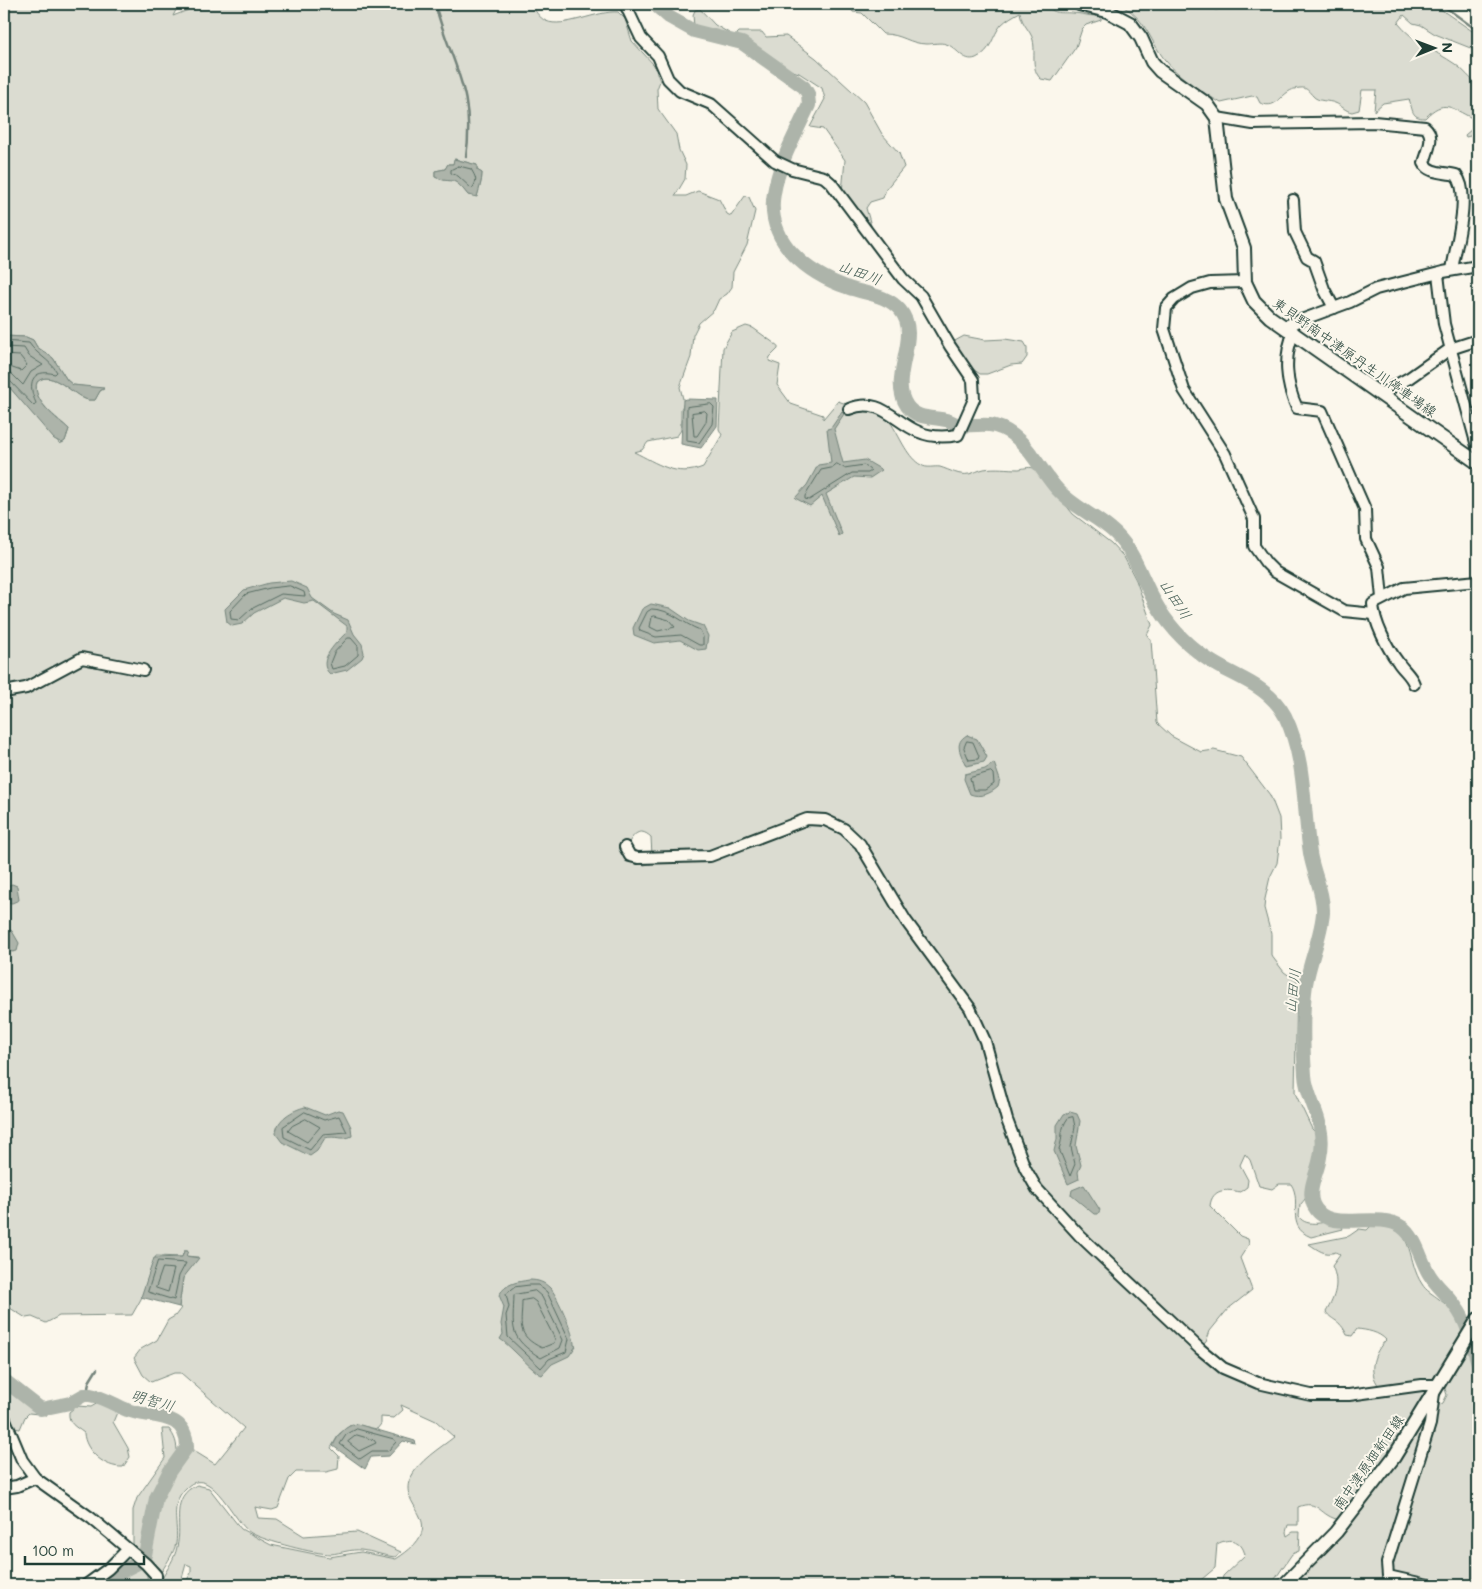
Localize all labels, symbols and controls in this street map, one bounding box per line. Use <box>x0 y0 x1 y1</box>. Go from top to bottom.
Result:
north arrow <box>1410 22 1460 72</box>
text: N <box>1438 42 1457 53</box>
water label: 山田川 <box>835 255 885 289</box>
street label: 東貝野南中津原丹生川停車場線 <box>1269 293 1441 421</box>
water label: 山田川 <box>1155 575 1197 623</box>
water label: 山田川 <box>1279 967 1305 1015</box>
water label: 明智川 <box>129 1384 177 1416</box>
street label: 南中津原畑新田線 <box>1328 1411 1408 1513</box>
scale bar <box>25 1534 144 1566</box>
text: 100 m <box>32 1540 74 1560</box>

